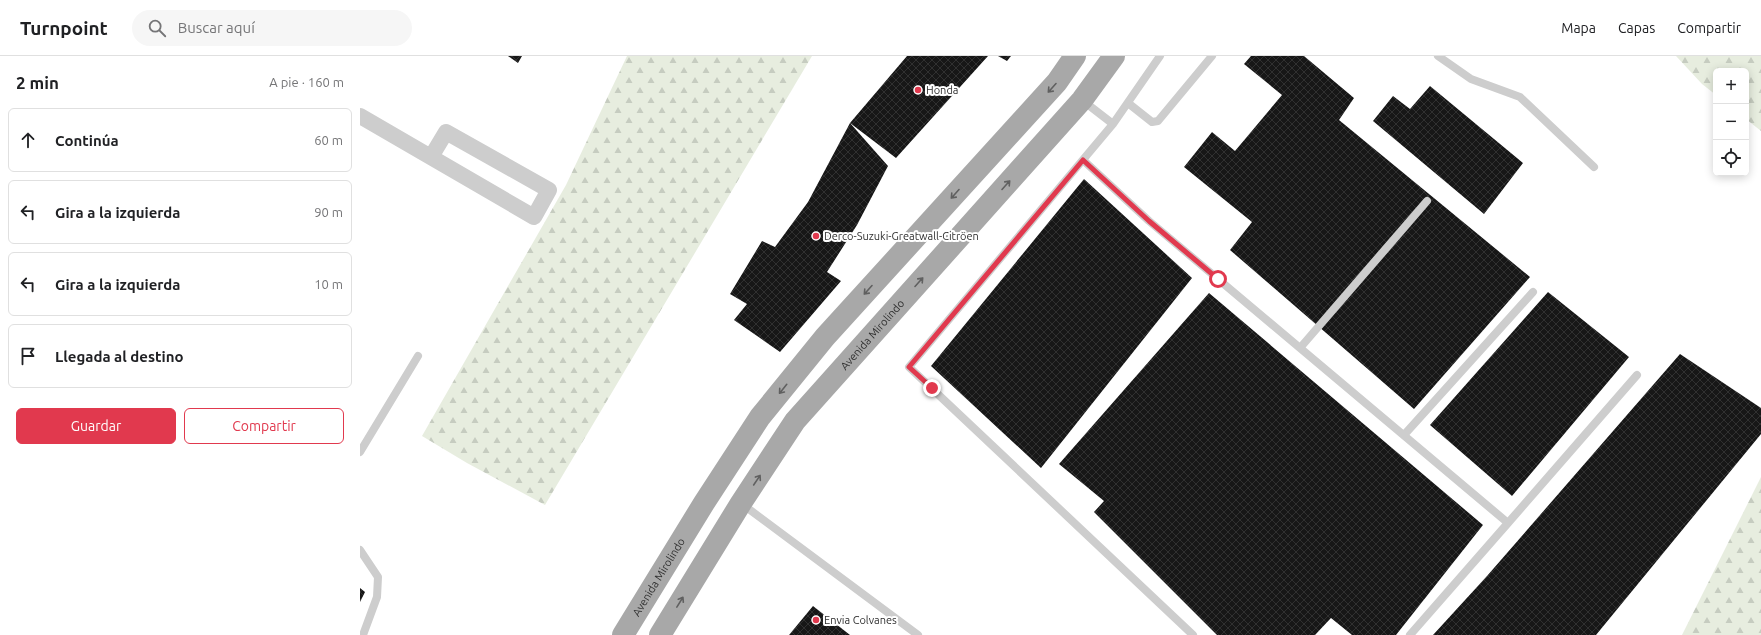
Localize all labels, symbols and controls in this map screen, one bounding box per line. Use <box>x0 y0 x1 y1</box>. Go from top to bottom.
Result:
search box <box>132 10 412 46</box>
text: Turnpoint <box>20 17 108 39</box>
icon: search <box>146 17 168 39</box>
text: Buscar aquí <box>178 19 255 36</box>
text: Mapa <box>1561 20 1596 36</box>
text: Capas <box>1618 20 1655 36</box>
text: Compartir <box>1677 20 1741 36</box>
map controls <box>1713 68 1749 176</box>
button: + <box>1713 68 1749 104</box>
text: 2 min <box>16 73 59 92</box>
text: A pie · 160 m <box>269 75 344 89</box>
one-way arrow <box>1048 82 1057 92</box>
place label: Honda <box>926 84 958 96</box>
marker: Honda <box>913 85 923 95</box>
button: − <box>1713 104 1749 140</box>
icon: ahead <box>17 129 39 151</box>
text: Continúa <box>55 132 119 149</box>
text: 60 m <box>314 133 343 147</box>
button: locate <box>1713 140 1749 176</box>
one-way arrow <box>1001 180 1010 191</box>
one-way arrow <box>950 189 960 199</box>
icon: left <box>17 201 39 223</box>
text: Gira a la izquierda <box>55 204 181 221</box>
text: 90 m <box>314 205 343 219</box>
place label: Derco-Suzuki-Greatwall-Citröen <box>824 230 979 242</box>
marker: Derco-Suzuki-Greatwall-Citröen <box>811 231 821 241</box>
route start <box>1209 270 1227 288</box>
icon: left <box>17 273 39 295</box>
text: Gira a la izquierda <box>55 276 181 293</box>
text: 10 m <box>314 277 343 291</box>
one-way arrow <box>914 278 923 288</box>
one-way arrow <box>863 285 872 295</box>
street label: Avenida Mirolindo <box>838 297 907 372</box>
icon: arrive <box>17 345 39 367</box>
text: Llegada al destino <box>55 348 184 365</box>
route end <box>923 379 941 397</box>
one-way arrow <box>779 383 788 394</box>
button: Guardar <box>16 408 176 444</box>
button: Compartir <box>184 408 344 444</box>
one-way arrow <box>752 474 761 485</box>
street label: Avenida Mirolindo <box>630 536 687 618</box>
one-way arrow <box>677 596 685 608</box>
place label: Envia Colvanes <box>824 614 897 626</box>
marker: Envia Colvanes <box>811 615 821 625</box>

